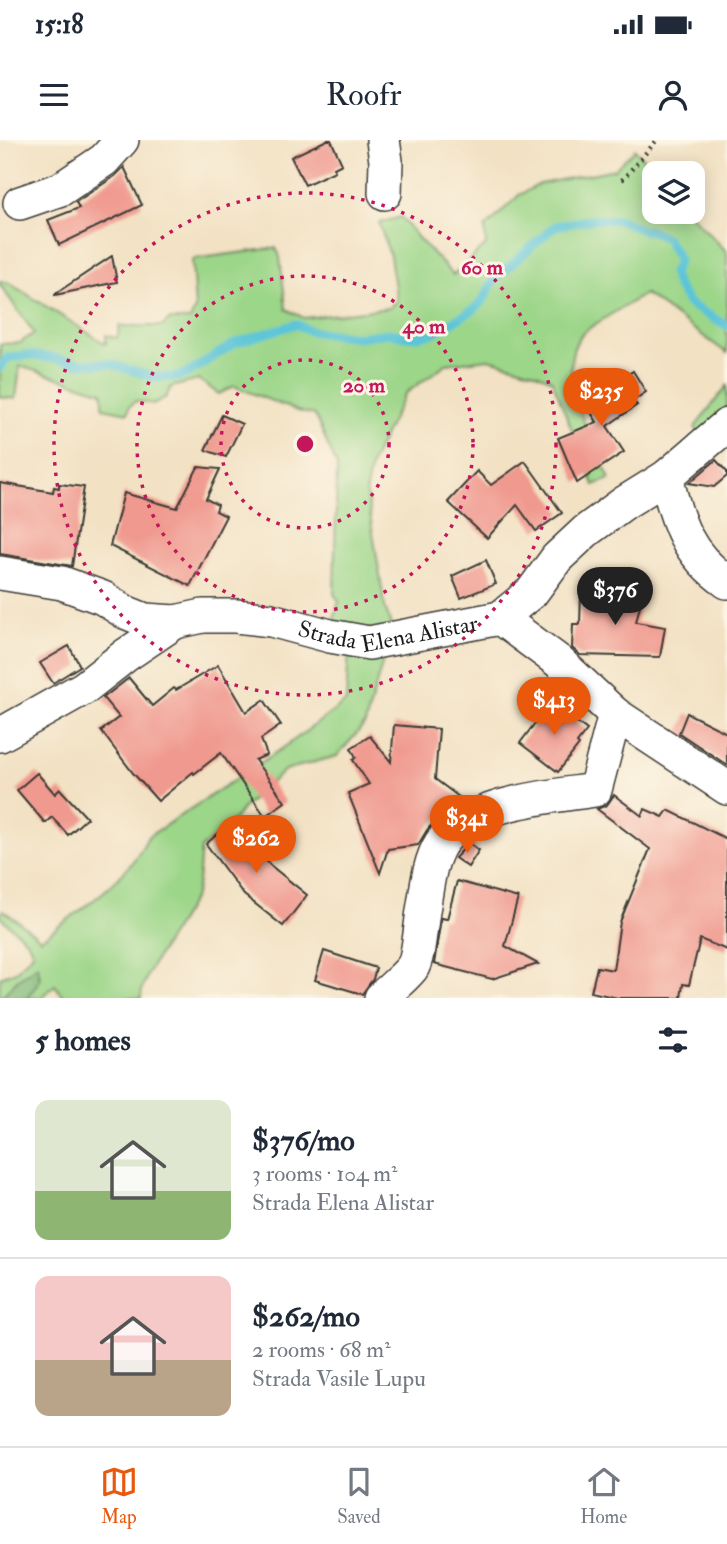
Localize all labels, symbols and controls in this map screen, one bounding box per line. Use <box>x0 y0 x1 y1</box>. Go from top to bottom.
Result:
text: 15:18 <box>35 9 84 41</box>
text: Roofr <box>326 75 401 115</box>
icon: menu <box>35 76 73 114</box>
icon: person <box>654 76 692 114</box>
map controls <box>642 161 705 224</box>
button: layers <box>642 161 705 224</box>
text: 60 m <box>461 254 504 281</box>
text: 40 m <box>402 313 446 340</box>
pin: $235 <box>560 369 642 428</box>
text: 20 m <box>343 372 386 399</box>
text: $235 <box>579 376 623 405</box>
centre of rings <box>293 432 317 456</box>
pin: $376 <box>574 568 656 627</box>
text: $376 <box>593 575 637 604</box>
street label: Strada Elena Alistar <box>295 608 481 659</box>
pin: $413 <box>513 678 595 737</box>
text: $413 <box>533 685 575 714</box>
pin: $341 <box>426 796 508 855</box>
text: $341 <box>446 803 488 832</box>
pin: $262 <box>215 816 297 875</box>
text: $262 <box>232 823 280 852</box>
icon: filters <box>654 1021 692 1059</box>
text: 5 homes <box>35 1022 131 1059</box>
text: $376/mo <box>252 1122 355 1159</box>
icon: home <box>91 1128 175 1212</box>
text: 3 rooms · 104 m² <box>252 1159 398 1188</box>
text: Strada Elena Alistar <box>252 1188 434 1217</box>
text: $262/mo <box>252 1298 360 1335</box>
icon: home <box>91 1304 175 1388</box>
text: 2 rooms · 68 m² <box>252 1335 391 1364</box>
text: Strada Vasile Lupu <box>252 1364 426 1393</box>
tab: Map <box>100 1463 138 1529</box>
tab: Saved <box>337 1463 381 1529</box>
tab: Home <box>580 1463 627 1529</box>

